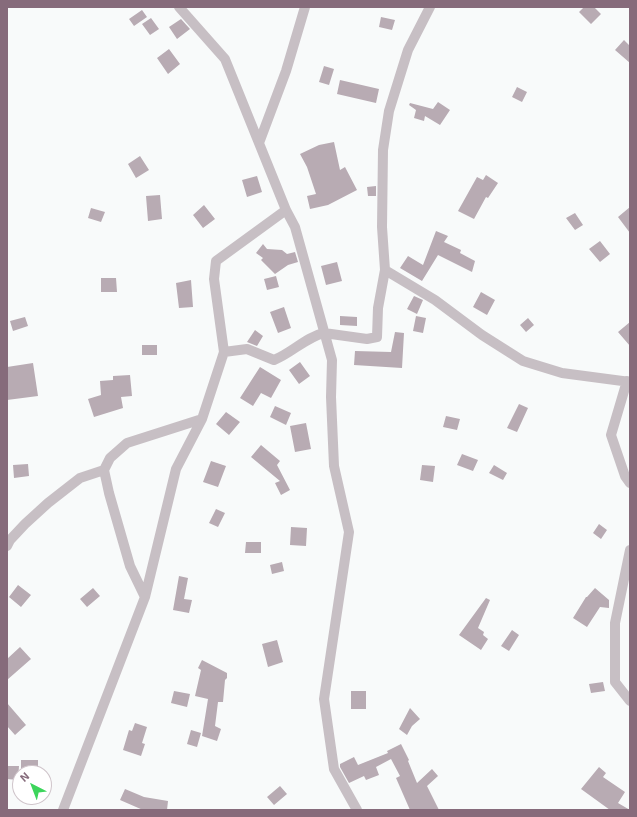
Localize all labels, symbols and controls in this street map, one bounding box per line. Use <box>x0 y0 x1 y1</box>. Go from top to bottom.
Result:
north arrow <box>12 765 52 805</box>
text: N <box>17 769 32 784</box>

